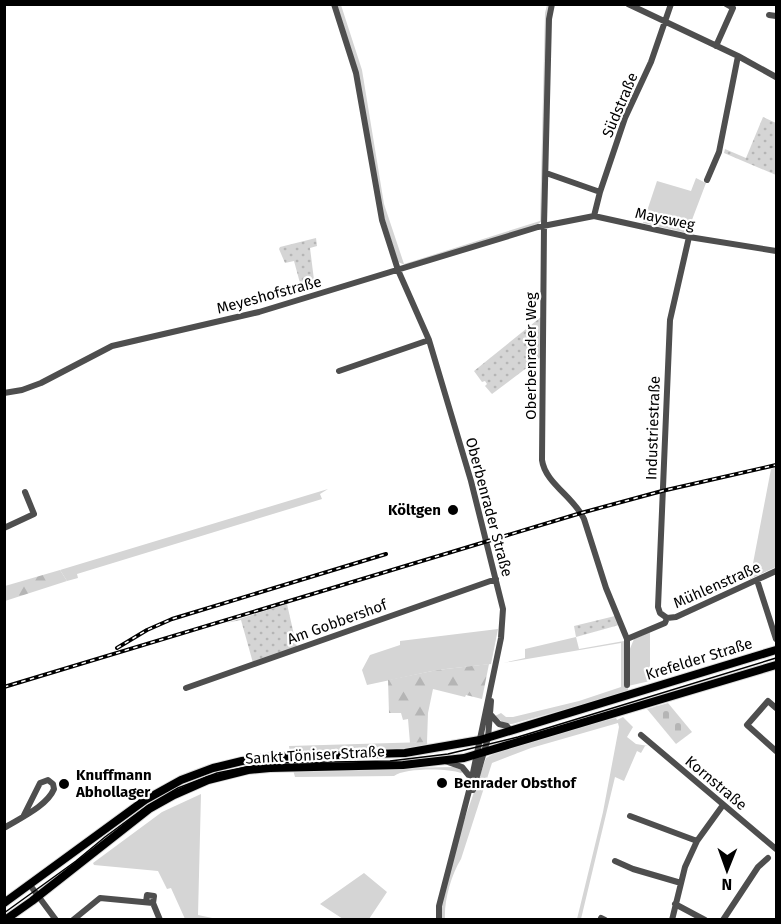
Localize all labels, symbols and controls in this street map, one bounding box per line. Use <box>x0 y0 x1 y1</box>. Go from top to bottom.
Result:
street label: Südstraße <box>598 70 642 140</box>
street label: Maysweg <box>634 204 697 234</box>
street label: Meyeshofstraße <box>215 272 323 318</box>
street label: Oberbenrader Weg <box>522 292 540 420</box>
street label: Industriestraße <box>642 375 664 481</box>
street label: Oberbenrader Straße <box>462 435 516 579</box>
place label: Költgen <box>388 501 441 519</box>
marker: Költgen <box>446 503 460 517</box>
street label: Mühlenstraße <box>671 558 763 612</box>
street label: Am Gobbershof <box>285 595 390 648</box>
street label: Krefelder Straße <box>643 634 755 684</box>
street label: Sankt Töniser Straße <box>245 742 385 768</box>
street label: Kornstraße <box>682 752 750 814</box>
place label: Knuffmann Abhollager <box>75 766 152 801</box>
place label: Benrader Obsthof <box>454 774 578 792</box>
marker: Benrader Obsthof <box>435 776 449 790</box>
marker: Knuffmann Abhollager <box>57 777 71 791</box>
north arrow <box>697 840 757 900</box>
text: N <box>721 875 732 894</box>

